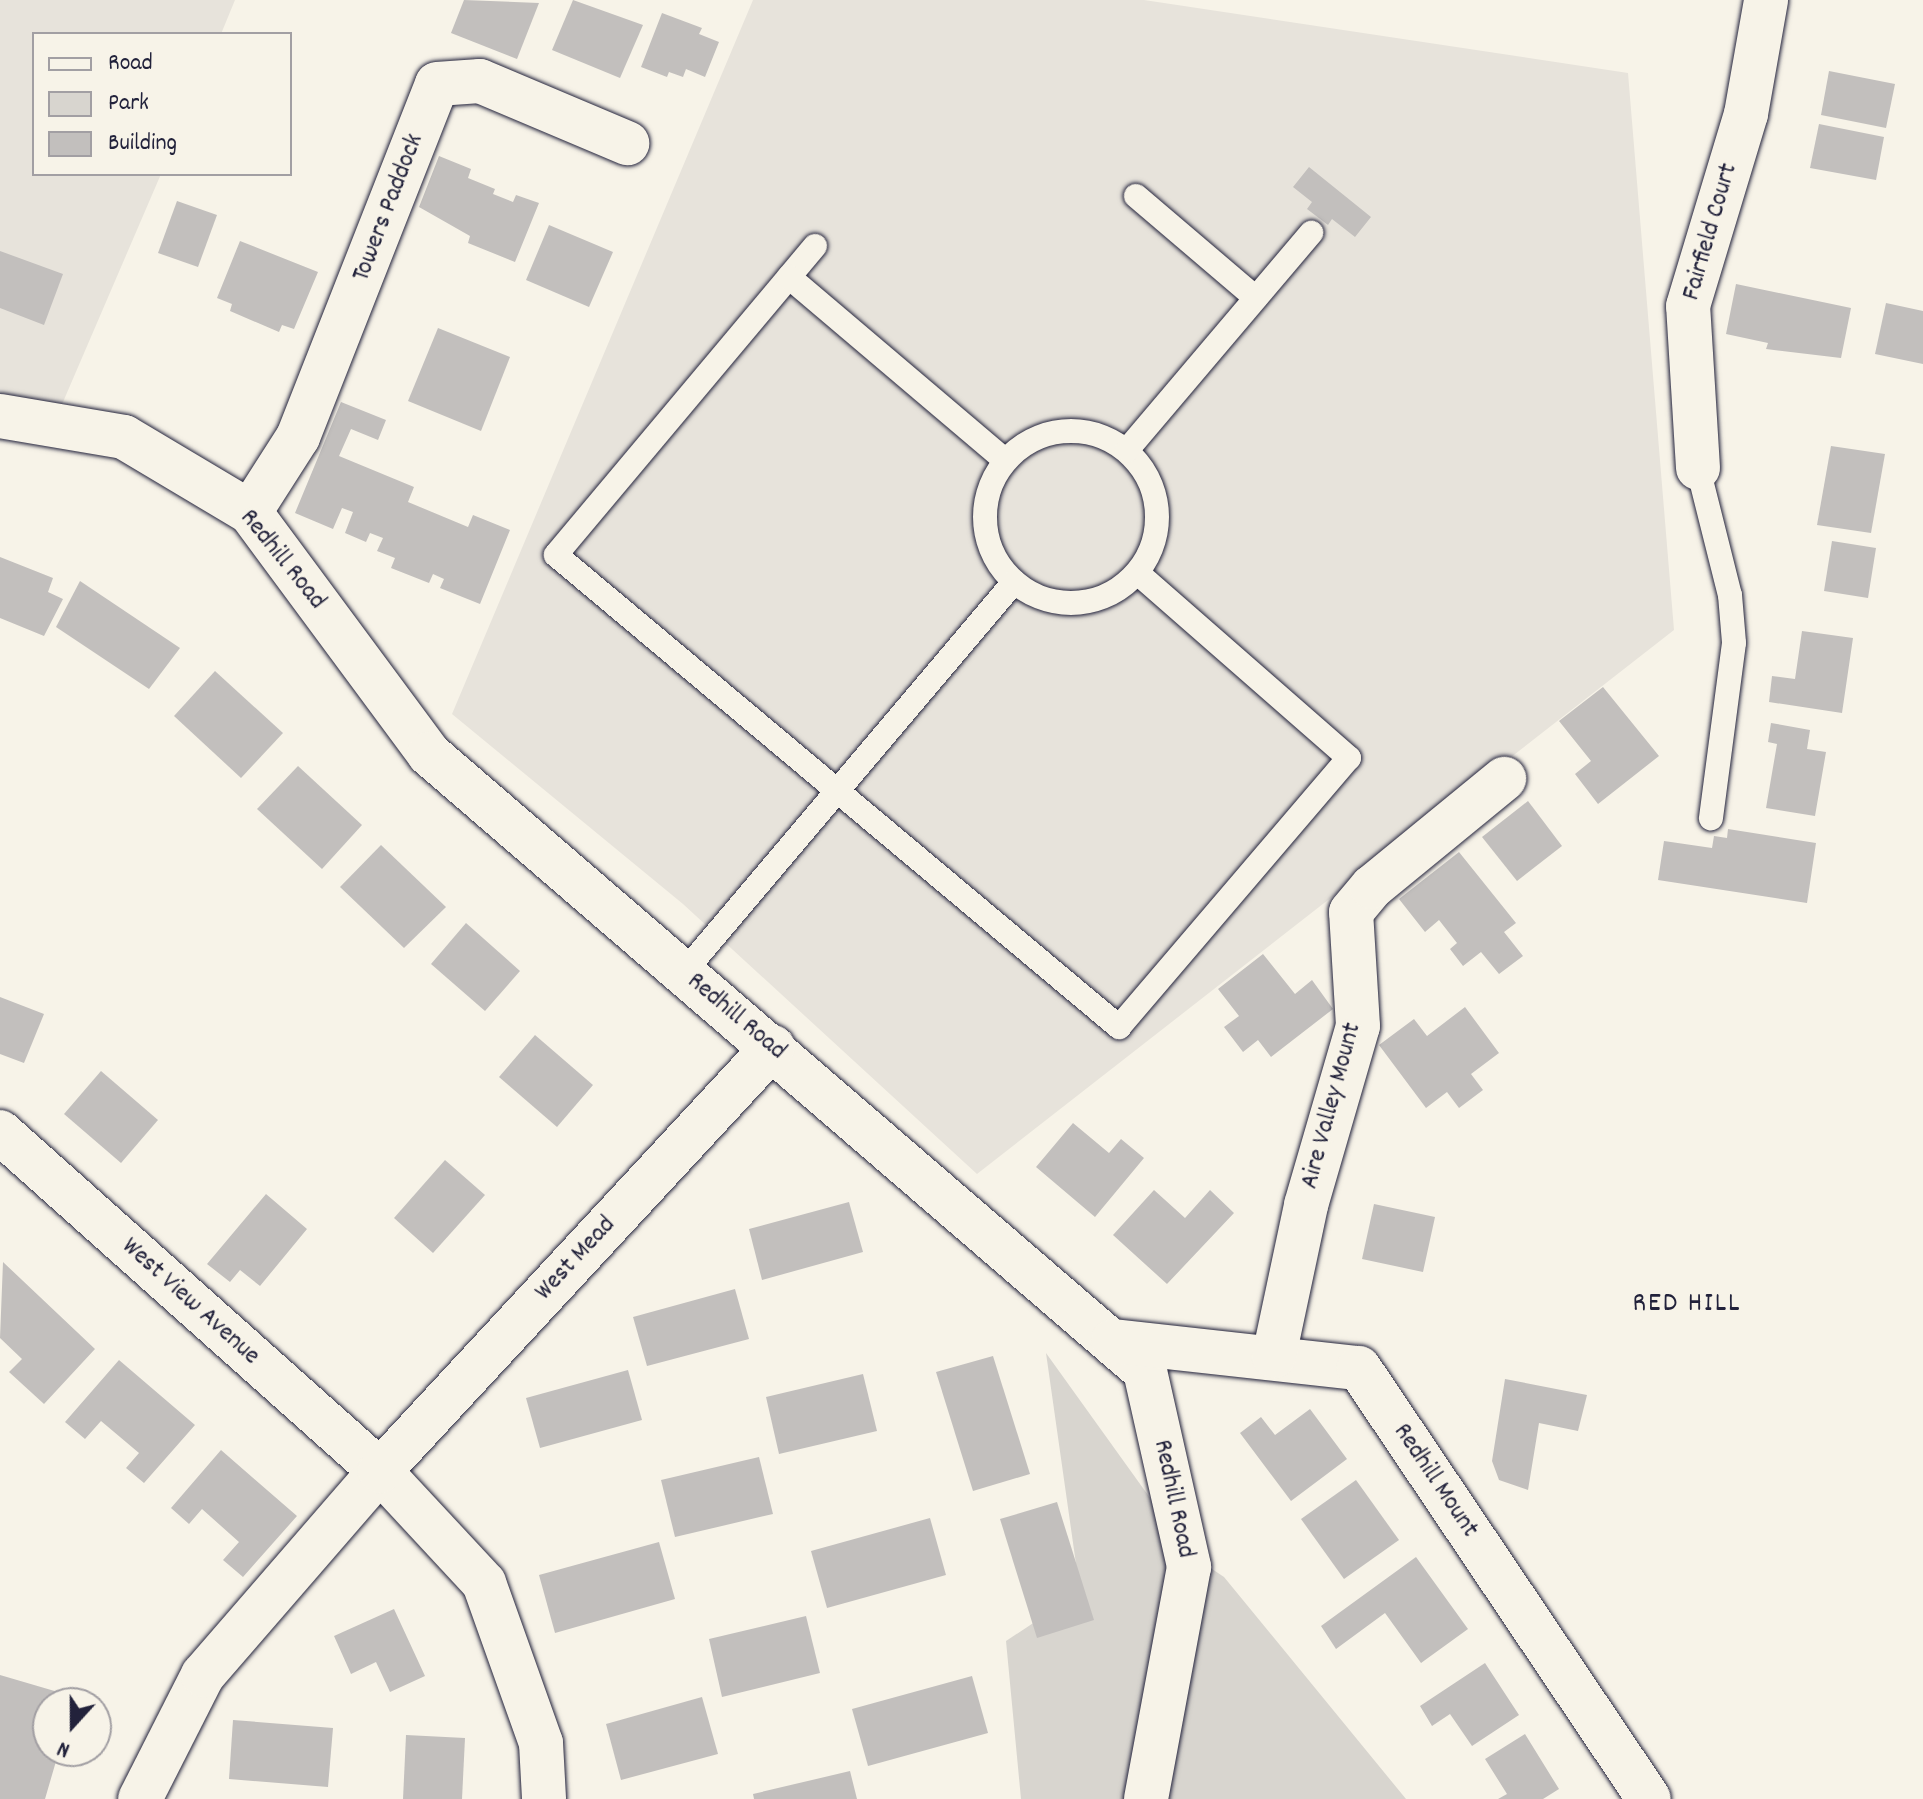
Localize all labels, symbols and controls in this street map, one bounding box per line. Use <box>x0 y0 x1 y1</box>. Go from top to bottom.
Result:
legend <box>32 32 292 176</box>
text: Road <box>108 47 153 81</box>
text: Park <box>108 87 149 121</box>
text: Building <box>108 127 177 161</box>
street label: Towers Paddock <box>347 130 431 286</box>
street label: Fairfield Court <box>1677 160 1745 304</box>
street label: Redhill Road <box>232 504 332 616</box>
street label: Redhill Road <box>680 967 792 1067</box>
street label: Aire Valley Mount <box>1295 1020 1369 1192</box>
street label: West Mead <box>529 1210 623 1308</box>
street label: West View Avenue <box>114 1232 266 1372</box>
district label: RED HILL <box>1632 1288 1742 1322</box>
street label: Redhill Mount <box>1385 1418 1485 1544</box>
street label: Redhill Road <box>1145 1437 1201 1561</box>
north arrow <box>32 1687 112 1767</box>
text: N <box>53 1732 75 1764</box>

